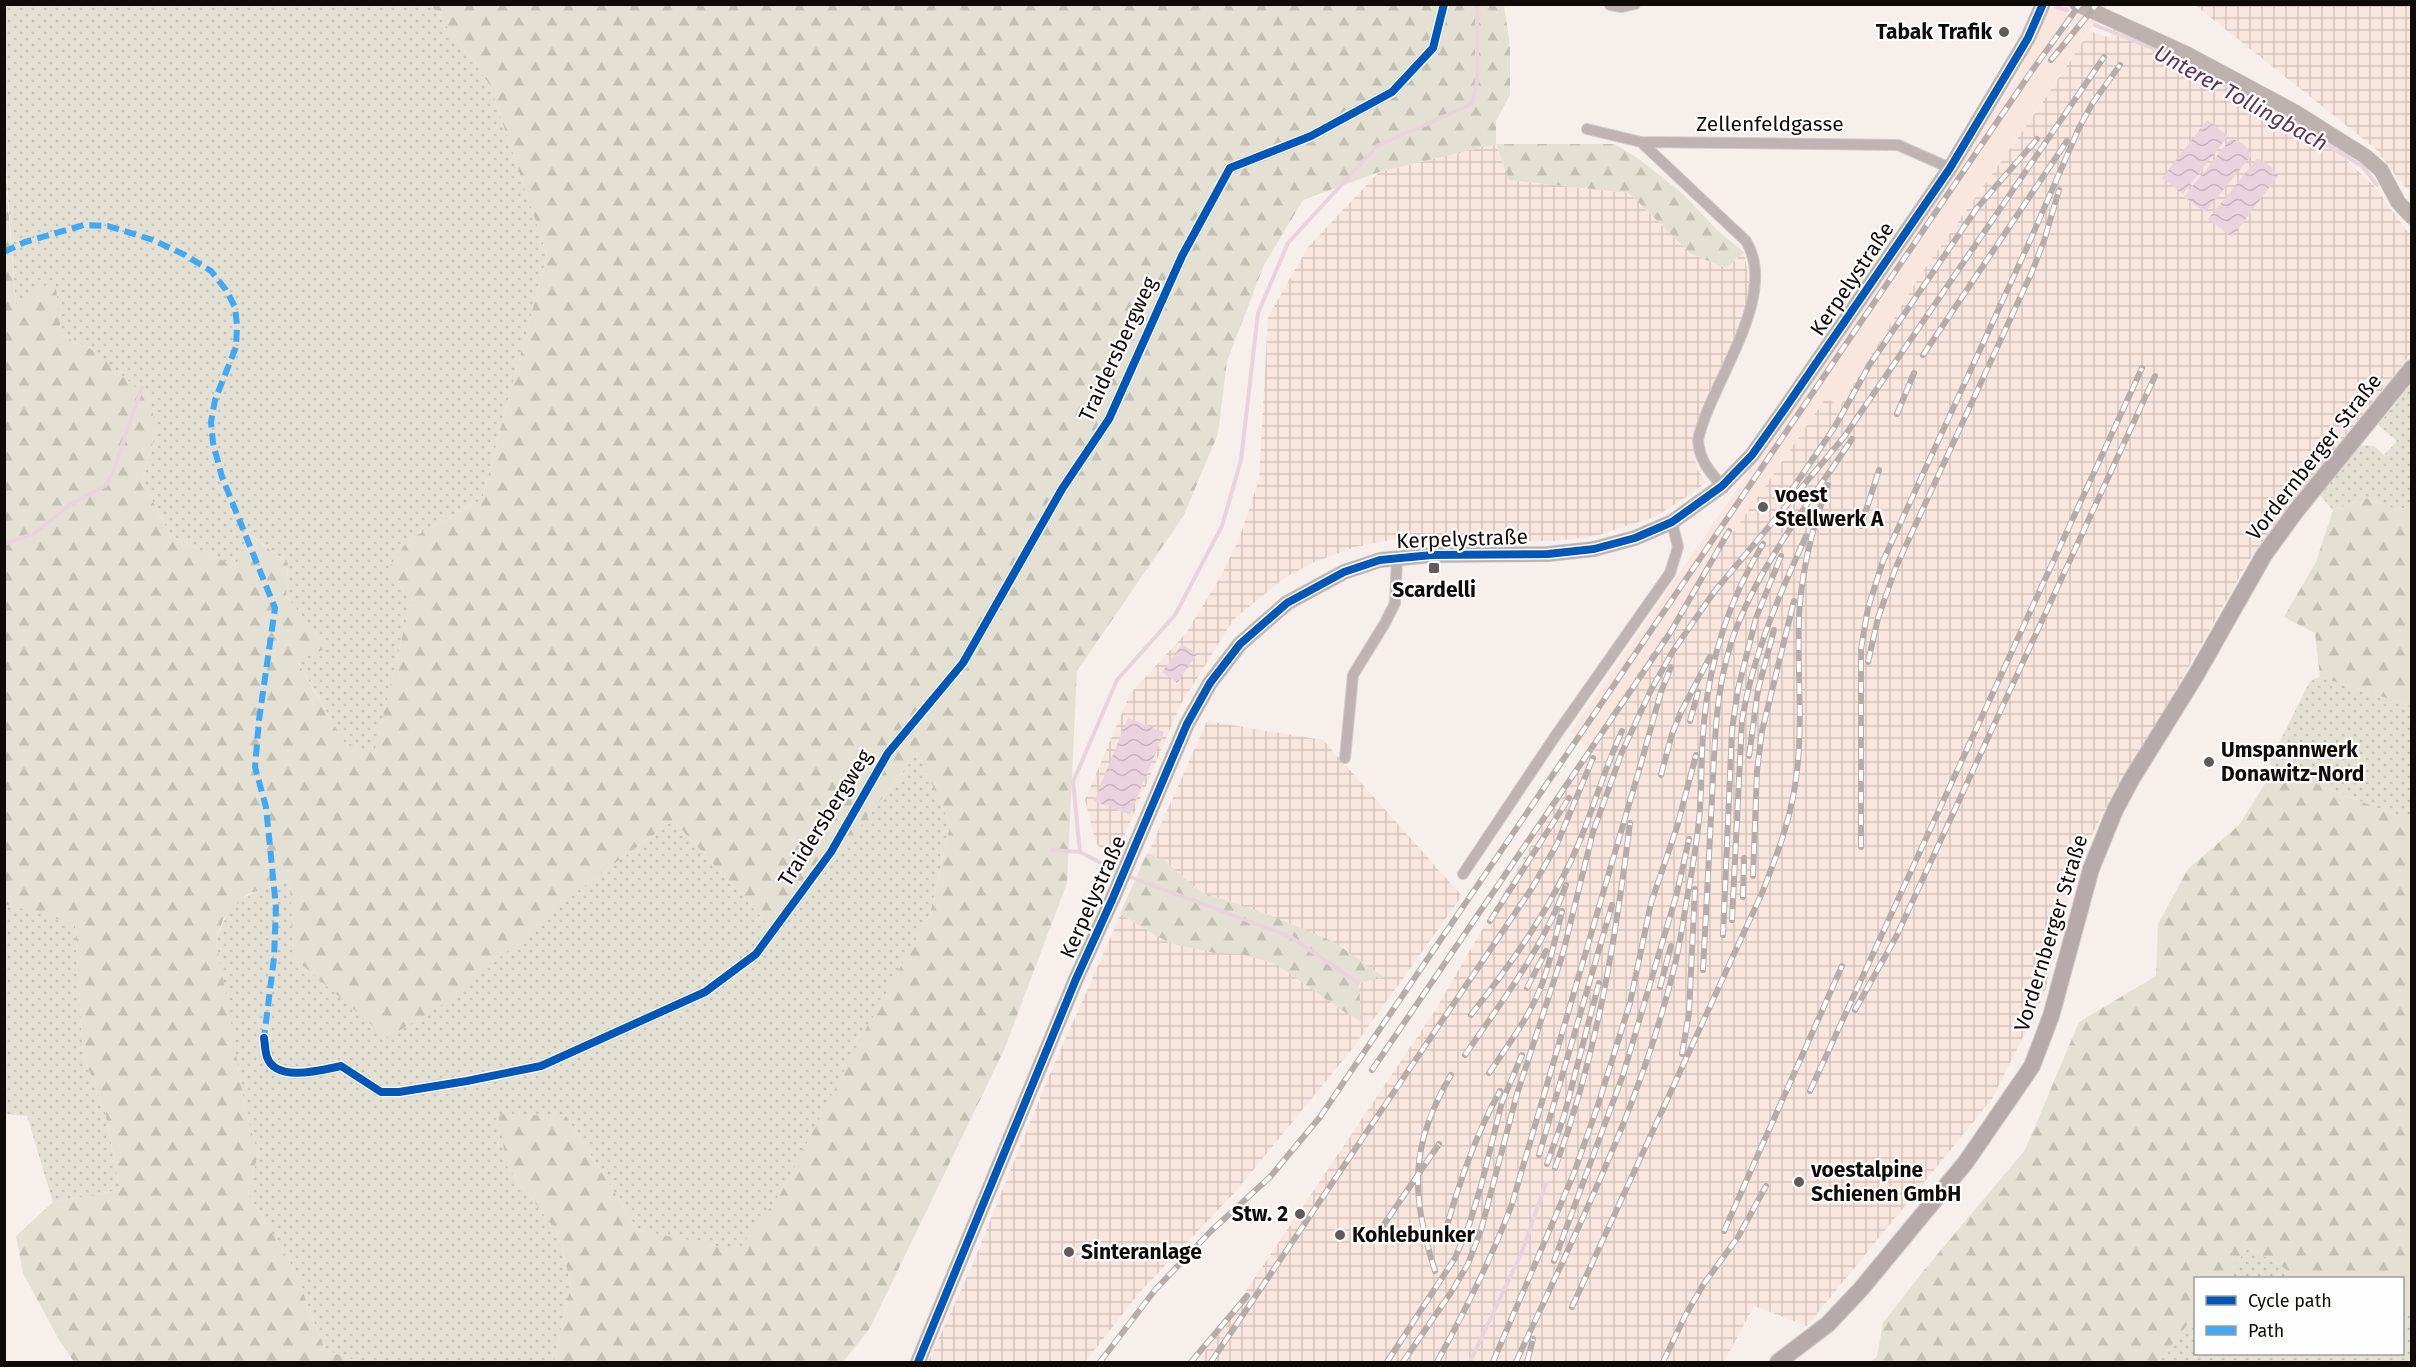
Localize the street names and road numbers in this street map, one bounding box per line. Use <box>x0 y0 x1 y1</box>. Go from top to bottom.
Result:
street label: Zellenfeldgasse <box>1696 111 1844 137</box>
street label: Kerpelystraße <box>1804 217 1900 341</box>
street label: Traidersbergweg <box>1073 272 1163 425</box>
street label: Vordernberger Straße <box>2241 368 2387 546</box>
street label: Kerpelystraße <box>1396 524 1528 554</box>
street label: Traidersbergweg <box>772 745 878 891</box>
street label: Vordernberger Straße <box>2009 831 2093 1035</box>
street label: Kerpelystraße <box>1054 832 1132 962</box>

